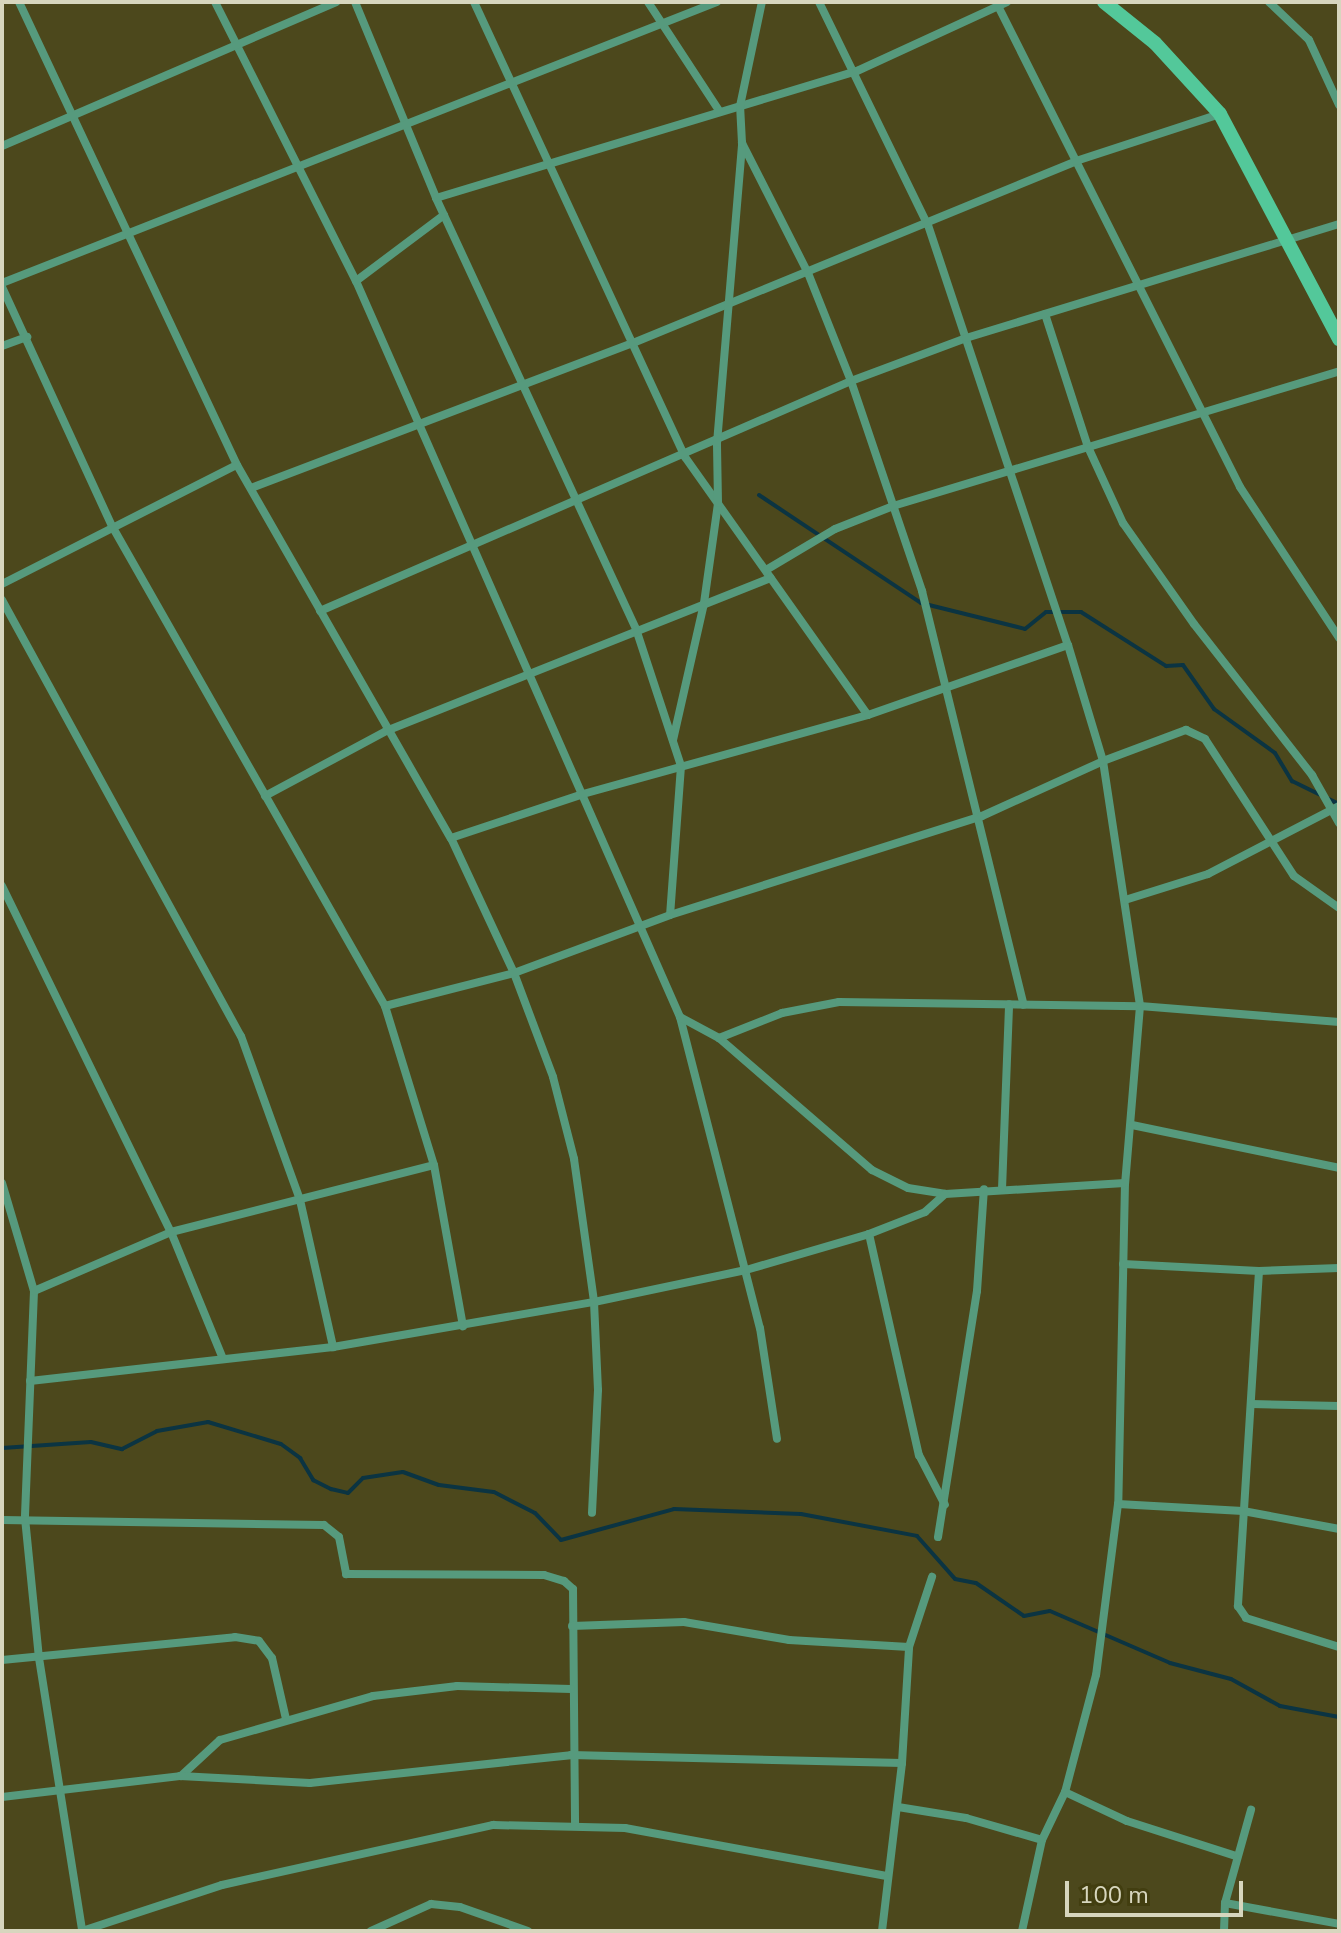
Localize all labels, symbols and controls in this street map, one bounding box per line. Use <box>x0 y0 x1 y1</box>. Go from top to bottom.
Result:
scale bar <box>1069 1865 1247 1915</box>
text: 100 m <box>1079 1879 1149 1911</box>

